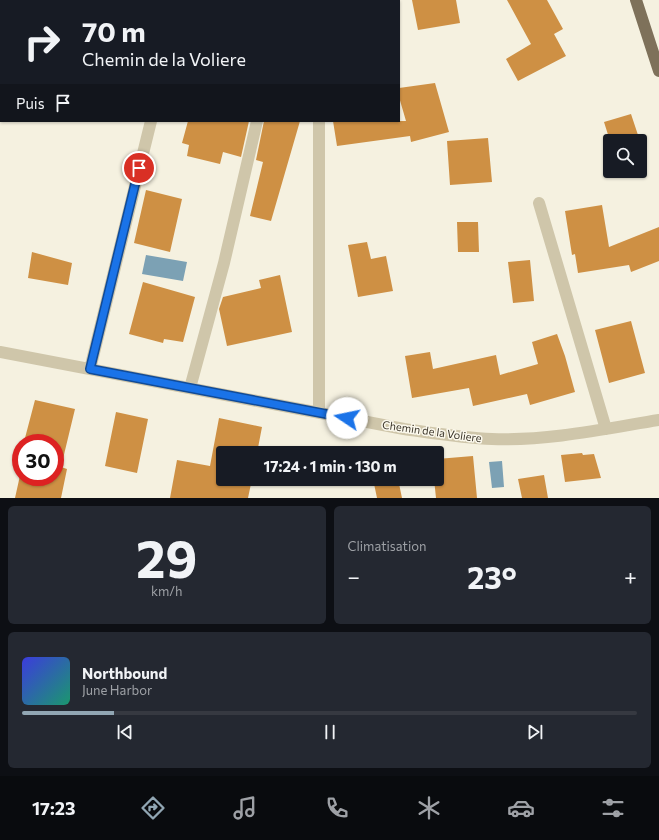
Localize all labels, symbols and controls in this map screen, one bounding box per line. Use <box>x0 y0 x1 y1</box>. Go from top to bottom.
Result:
text: 70 m <box>82 14 146 48</box>
icon: right <box>16 16 68 68</box>
text: Chemin de la Voliere <box>82 48 246 70</box>
icon: arrive <box>52 92 74 114</box>
text: Puis <box>16 94 44 112</box>
map controls <box>603 134 647 178</box>
button: search <box>603 134 647 178</box>
pin <box>122 151 156 185</box>
icon: arrive <box>128 157 150 179</box>
position arrow <box>326 397 368 439</box>
street label: Chemin de la Voliere <box>381 418 483 444</box>
speed limit sign: 30 <box>12 434 64 486</box>
text: 17:24 · 1 min · 130 m <box>264 457 396 475</box>
text: 29 <box>136 525 197 589</box>
text: Climatisation <box>348 538 426 554</box>
text: 23° <box>467 558 517 595</box>
text: − <box>348 563 360 590</box>
text: + <box>624 563 637 590</box>
text: km/h <box>151 583 183 599</box>
text: Northbound <box>82 664 167 682</box>
text: June Harbor <box>82 682 152 698</box>
icon: previous <box>114 721 136 743</box>
icon: pause <box>319 721 341 743</box>
icon: next <box>524 721 546 743</box>
icon: directions <box>139 794 167 822</box>
icon: music <box>231 794 259 822</box>
icon: phone <box>323 794 351 822</box>
icon: climate <box>415 794 443 822</box>
icon: car <box>507 794 535 822</box>
icon: filters <box>599 794 627 822</box>
text: 17:23 <box>32 797 75 819</box>

